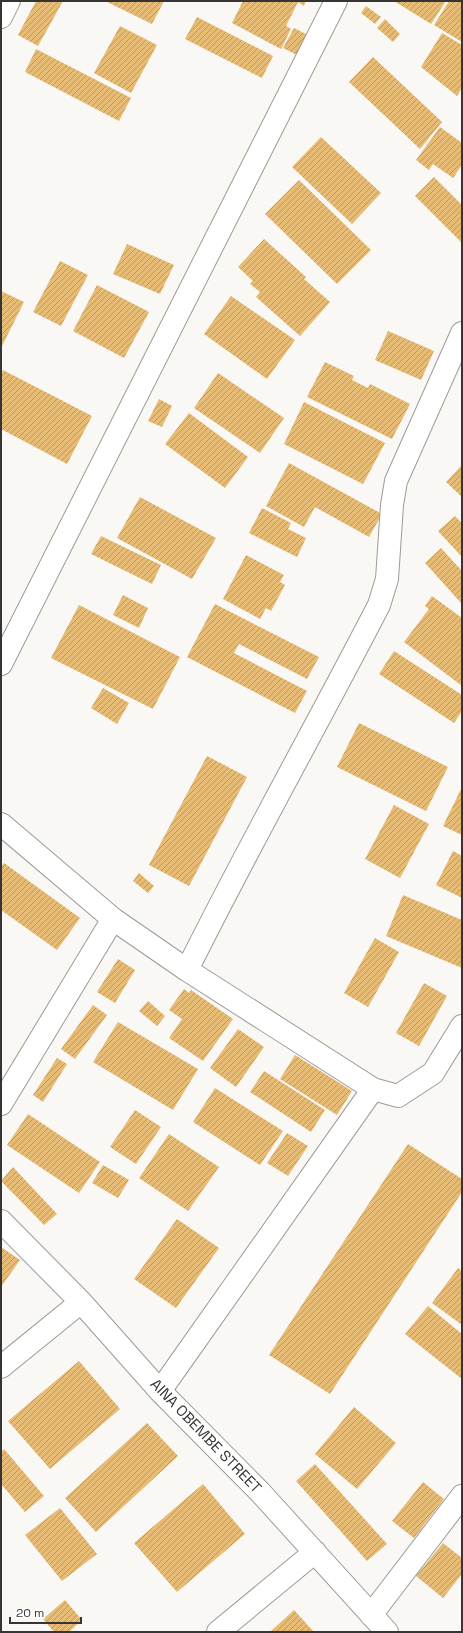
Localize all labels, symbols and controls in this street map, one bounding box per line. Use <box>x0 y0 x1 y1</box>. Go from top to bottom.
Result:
street label: AINA OBEMBE STREET <box>147 1374 266 1497</box>
scale bar <box>10 1599 81 1625</box>
text: 20 m <box>16 1605 44 1621</box>

